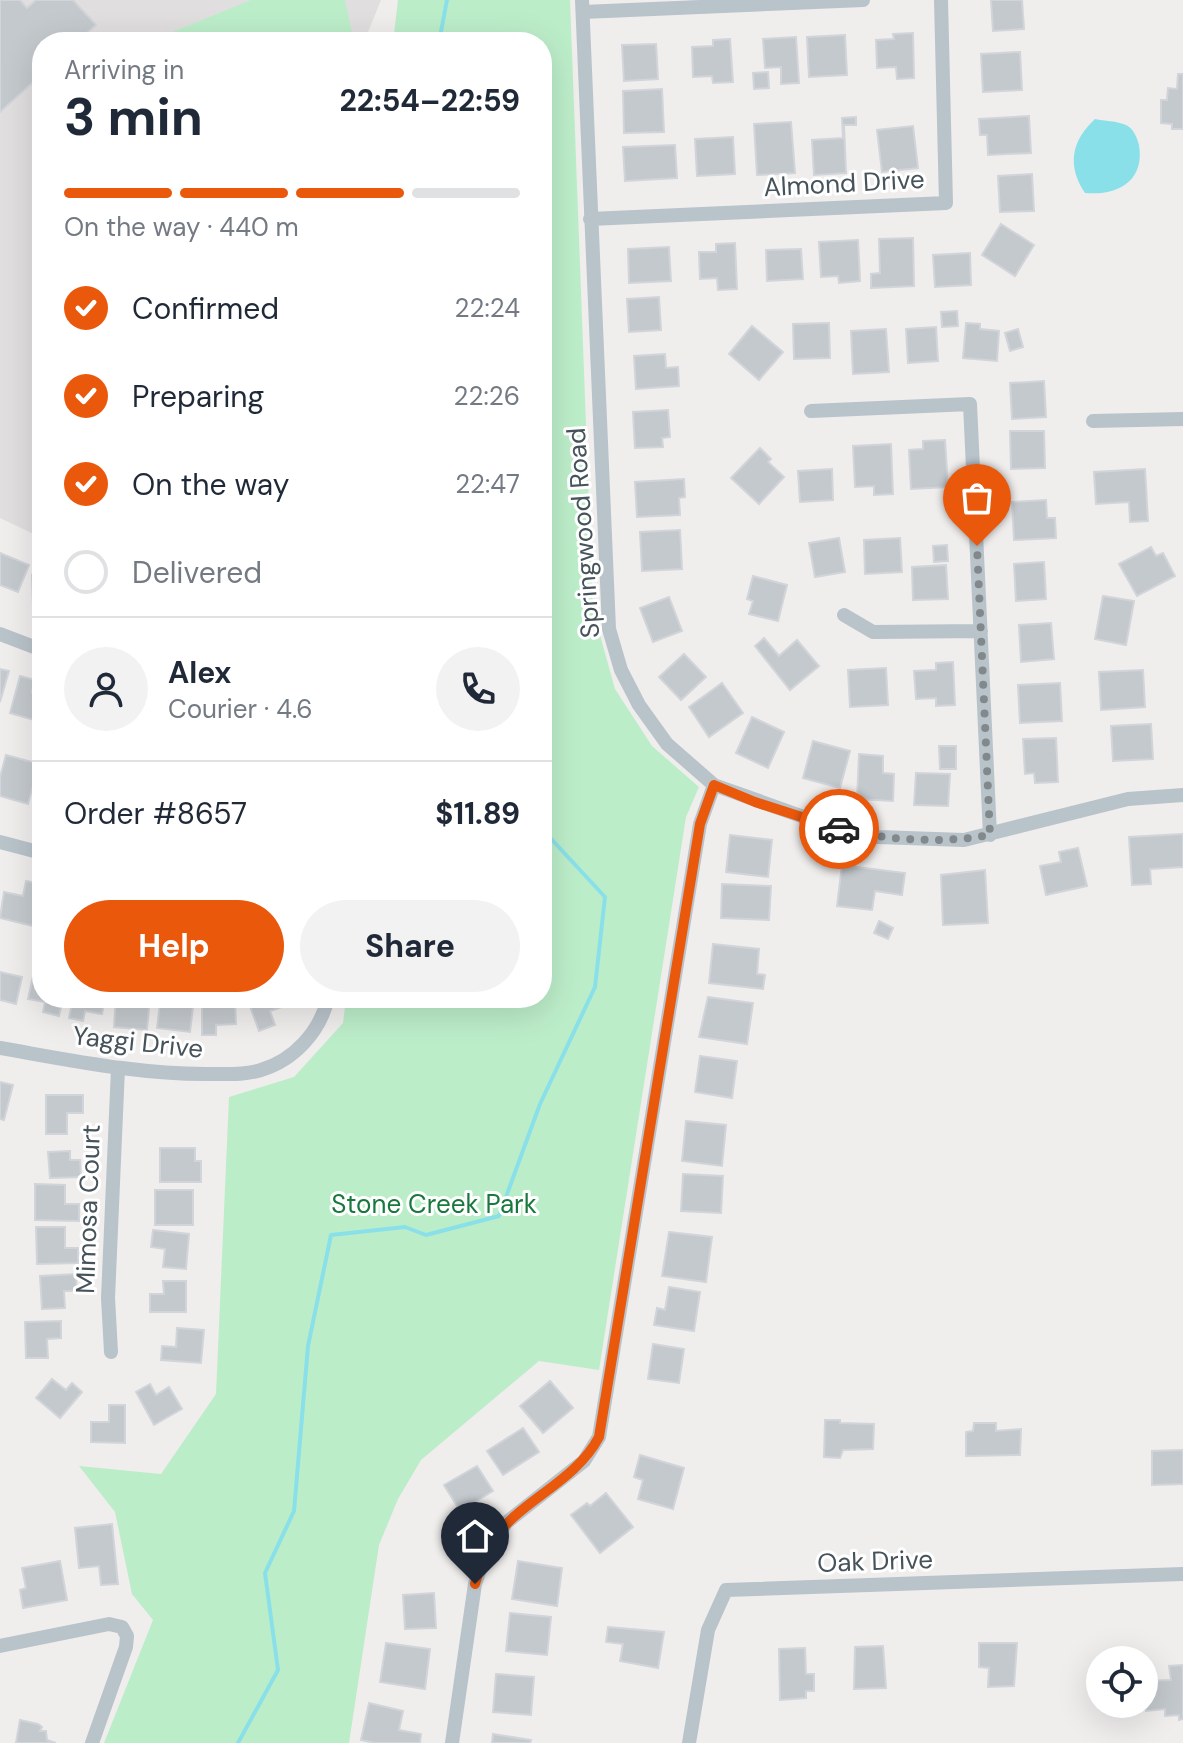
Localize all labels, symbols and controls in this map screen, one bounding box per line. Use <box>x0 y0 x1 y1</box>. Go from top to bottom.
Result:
text: Arriving in <box>64 53 184 87</box>
text: 22:54–22:59 <box>339 81 520 120</box>
text: 3 min <box>64 83 203 151</box>
street label: Almond Drive <box>763 162 925 204</box>
text: On the way · 440 m <box>64 210 299 244</box>
icon: check <box>64 286 108 330</box>
text: Confirmed <box>132 289 279 328</box>
text: 22:24 <box>454 291 520 325</box>
icon: check <box>64 374 108 418</box>
text: Preparing <box>132 377 264 416</box>
text: 22:26 <box>453 379 520 413</box>
street label: Springwood Road <box>559 427 607 639</box>
icon: check <box>64 462 108 506</box>
pin <box>943 464 1011 546</box>
text: On the way <box>132 465 289 504</box>
text: 22:47 <box>455 467 520 501</box>
icon: bag <box>955 476 999 520</box>
text: Delivered <box>132 553 262 592</box>
button: person <box>64 647 148 731</box>
button: phone <box>436 647 520 731</box>
text: Alex <box>168 653 231 692</box>
text: Courier · 4.6 <box>168 692 313 726</box>
courier <box>799 789 879 869</box>
text: Order #8657 <box>64 794 247 833</box>
text: $11.89 <box>435 794 520 833</box>
icon: car <box>817 807 861 851</box>
button: Help <box>64 900 284 992</box>
button: Share <box>300 900 520 992</box>
street label: Yaggi Drive <box>71 1018 205 1066</box>
street label: Mimosa Court <box>68 1124 108 1294</box>
park label: Stone Creek Park <box>331 1187 537 1221</box>
pin <box>441 1502 509 1584</box>
icon: home <box>453 1514 497 1558</box>
street label: Oak Drive <box>817 1542 933 1580</box>
map controls <box>1086 1646 1158 1718</box>
button: locate <box>1086 1646 1158 1718</box>

